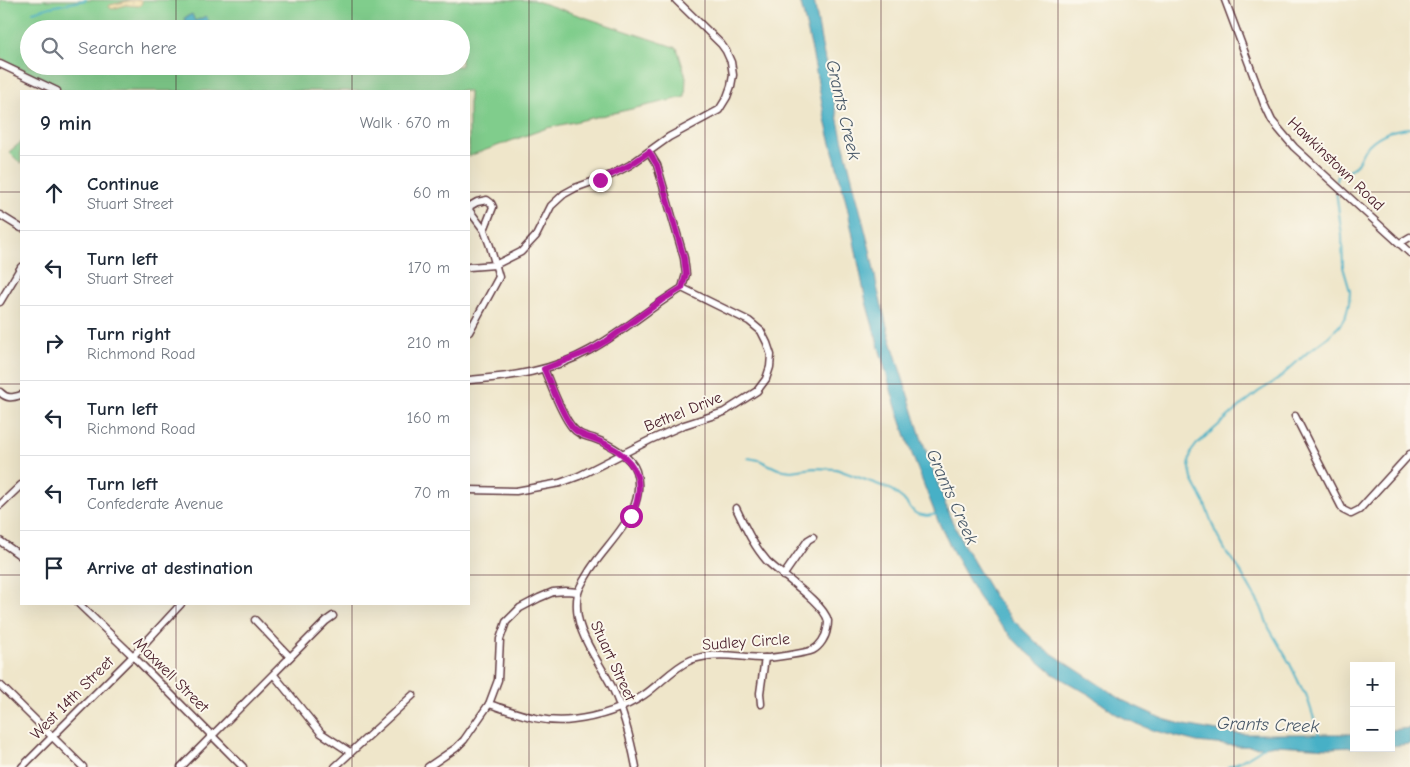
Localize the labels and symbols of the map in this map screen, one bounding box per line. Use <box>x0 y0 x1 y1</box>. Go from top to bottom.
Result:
water label: Grants Creek <box>821 58 865 162</box>
street label: Hawkinstown Road <box>1284 113 1388 215</box>
route end <box>589 169 612 192</box>
street label: Bethel Drive <box>641 388 725 436</box>
water label: Grants Creek <box>922 446 982 548</box>
route start <box>620 505 643 528</box>
street label: Stuart Street <box>587 618 640 704</box>
street label: Sudley Circle <box>701 630 791 654</box>
street label: Maxwell Street <box>130 634 213 717</box>
street label: West 14th Street <box>27 652 118 743</box>
water label: Grants Creek <box>1217 713 1320 737</box>

